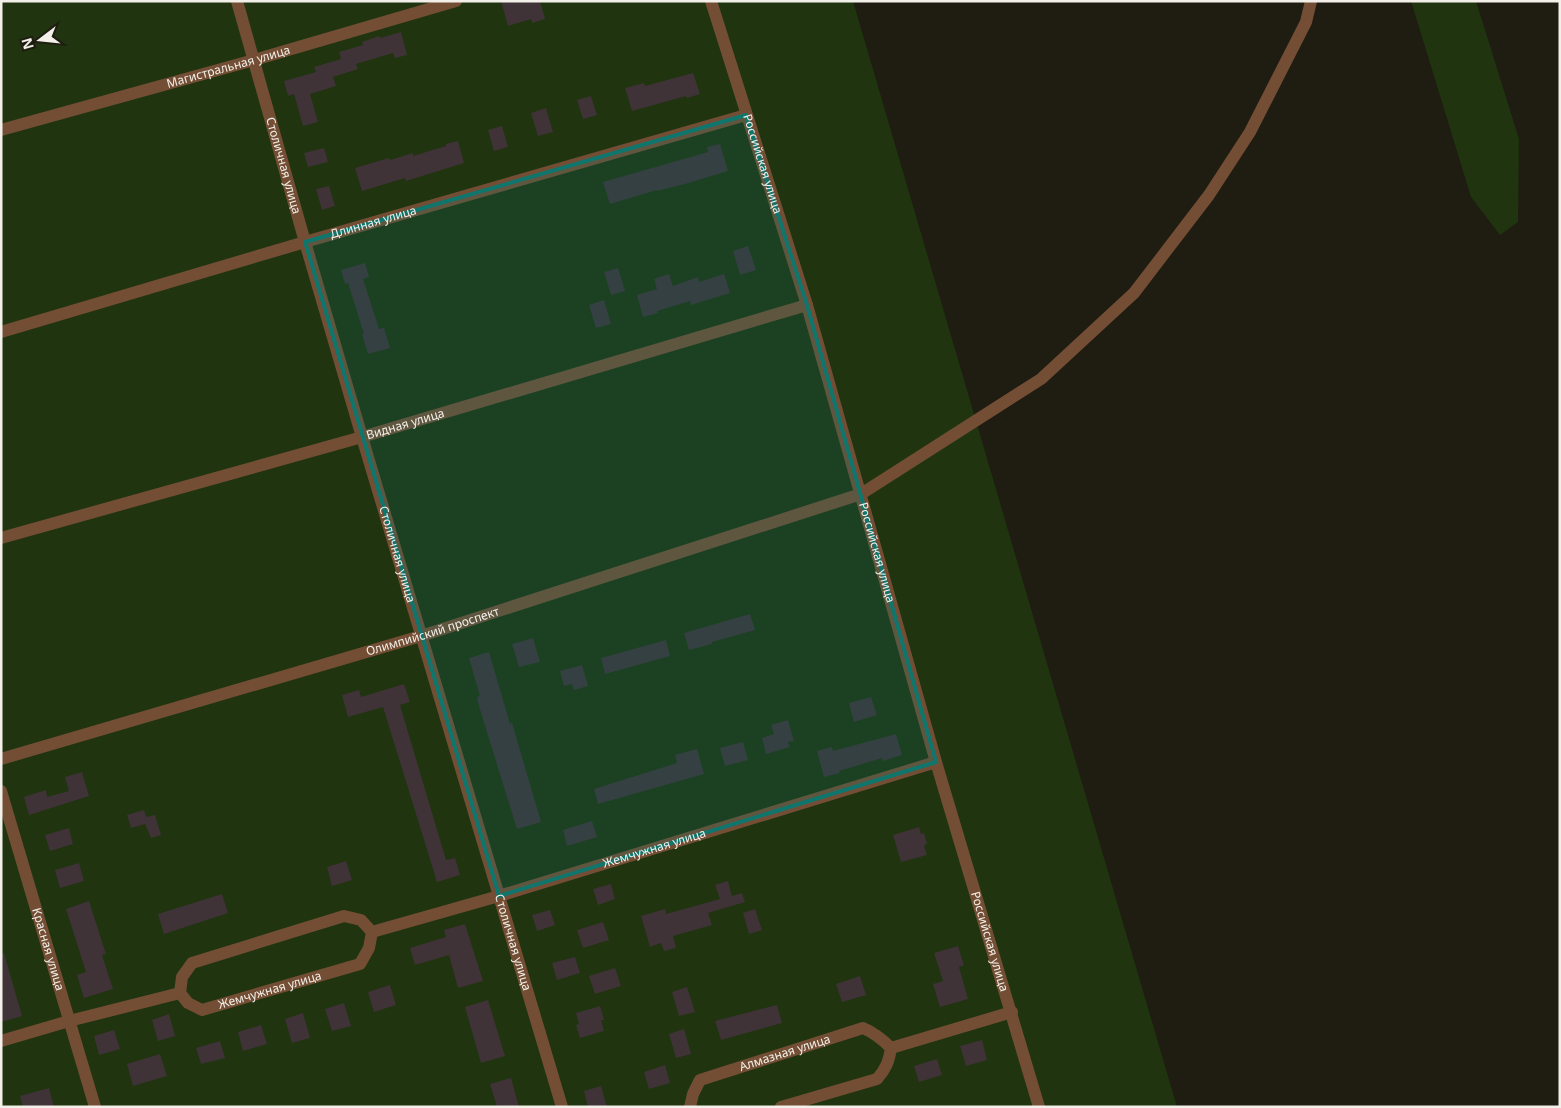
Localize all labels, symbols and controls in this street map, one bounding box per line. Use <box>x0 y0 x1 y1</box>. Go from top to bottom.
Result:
north arrow <box>15 15 65 65</box>
text: N <box>16 36 38 52</box>
street label: Магистральная улица <box>165 41 292 92</box>
street label: Российская улица <box>739 112 787 216</box>
street label: Столичная улица <box>262 115 306 216</box>
street label: Длинная улица <box>328 201 418 242</box>
street label: Видная улица <box>364 404 446 443</box>
street label: Российская улица <box>855 500 900 605</box>
street label: Столичная улица <box>375 504 420 605</box>
street label: Олимпийский проспект <box>364 602 502 660</box>
street label: Жемчужная улица <box>601 824 708 872</box>
street label: Российская улица <box>967 889 1013 994</box>
street label: Столичная улица <box>491 892 536 993</box>
street label: Красная улица <box>28 906 69 992</box>
street label: Жемчужная улица <box>216 967 323 1013</box>
street label: Алмазная улица <box>737 1030 832 1075</box>

